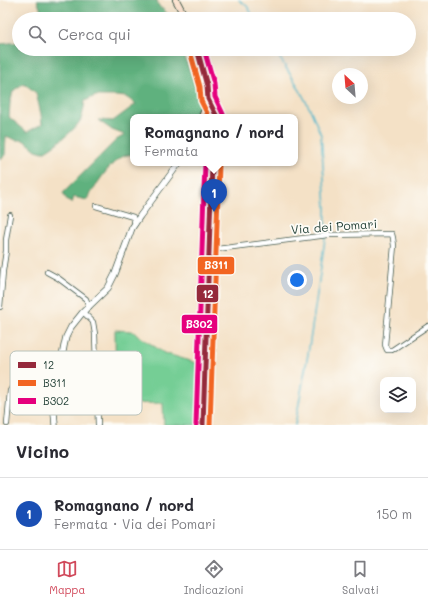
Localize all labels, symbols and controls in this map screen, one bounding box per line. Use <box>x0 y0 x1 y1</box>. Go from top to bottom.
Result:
search box <box>12 12 416 56</box>
icon: search <box>26 23 48 45</box>
text: Cerca qui <box>58 24 131 44</box>
north arrow <box>332 68 368 104</box>
popup <box>130 114 298 166</box>
text: Romagnano / nord <box>144 122 284 142</box>
text: Fermata <box>144 142 198 159</box>
pin: 1 <box>201 179 227 212</box>
street label: Via dei Pomari <box>290 215 378 237</box>
line badge: B311 <box>197 256 235 275</box>
text: B311 <box>204 257 228 272</box>
your location <box>287 270 307 290</box>
line badge: 12 <box>196 284 219 303</box>
text: 12 <box>202 286 214 301</box>
line badge: B302 <box>181 314 218 334</box>
text: B302 <box>185 316 213 331</box>
legend <box>10 351 142 415</box>
text: 12 <box>43 357 54 372</box>
text: B311 <box>43 375 66 390</box>
map controls <box>380 377 416 413</box>
button: layers <box>380 377 416 413</box>
text: B302 <box>43 393 69 408</box>
text: Vicino <box>16 440 69 462</box>
text: Romagnano / nord <box>54 495 194 515</box>
text: 1 <box>26 505 32 522</box>
text: 150 m <box>376 505 412 522</box>
text: Fermata · Via dei Pomari <box>54 515 216 532</box>
tab: Mappa <box>49 558 85 597</box>
tab: Indicazioni <box>184 558 244 597</box>
tab: Salvati <box>342 558 379 597</box>

